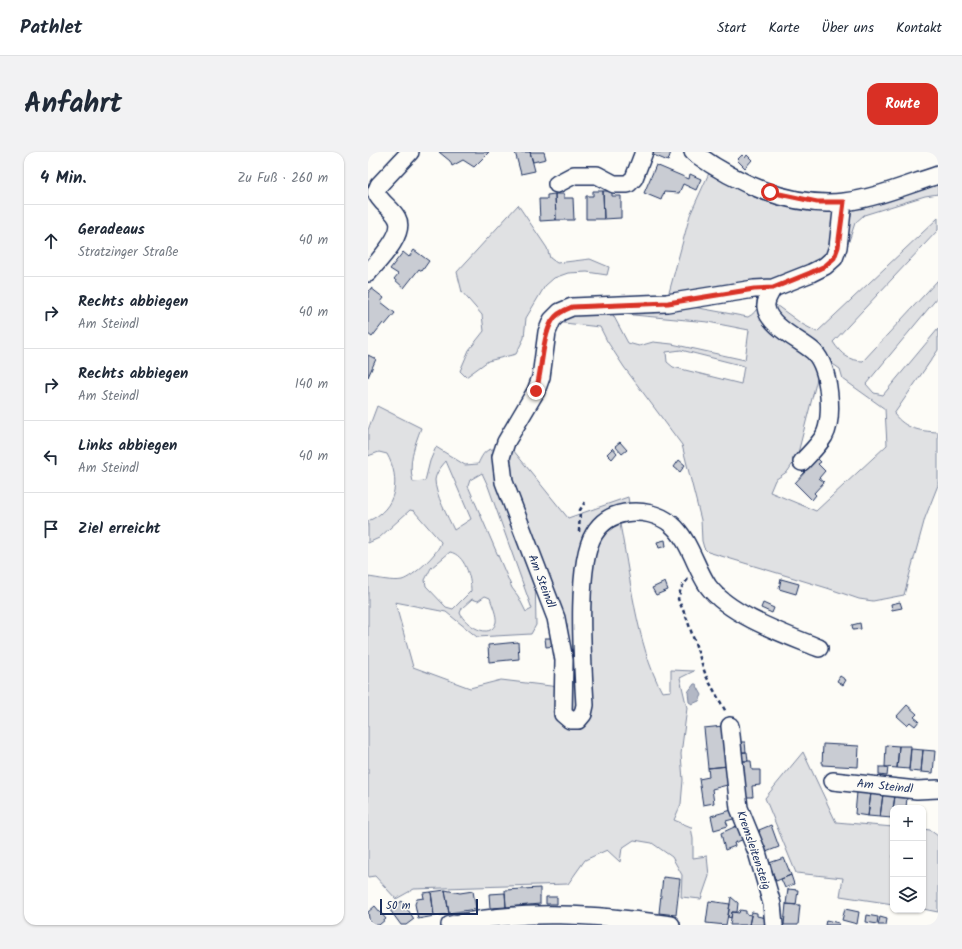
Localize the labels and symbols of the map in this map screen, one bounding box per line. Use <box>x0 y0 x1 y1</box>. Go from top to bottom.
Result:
route start <box>761 183 779 201</box>
route end <box>527 382 545 400</box>
street label: Am Steindl <box>523 552 561 611</box>
street label: Am Steindl <box>856 774 914 799</box>
street label: Kremsleitensteig <box>731 808 776 893</box>
scale bar <box>380 897 478 916</box>

